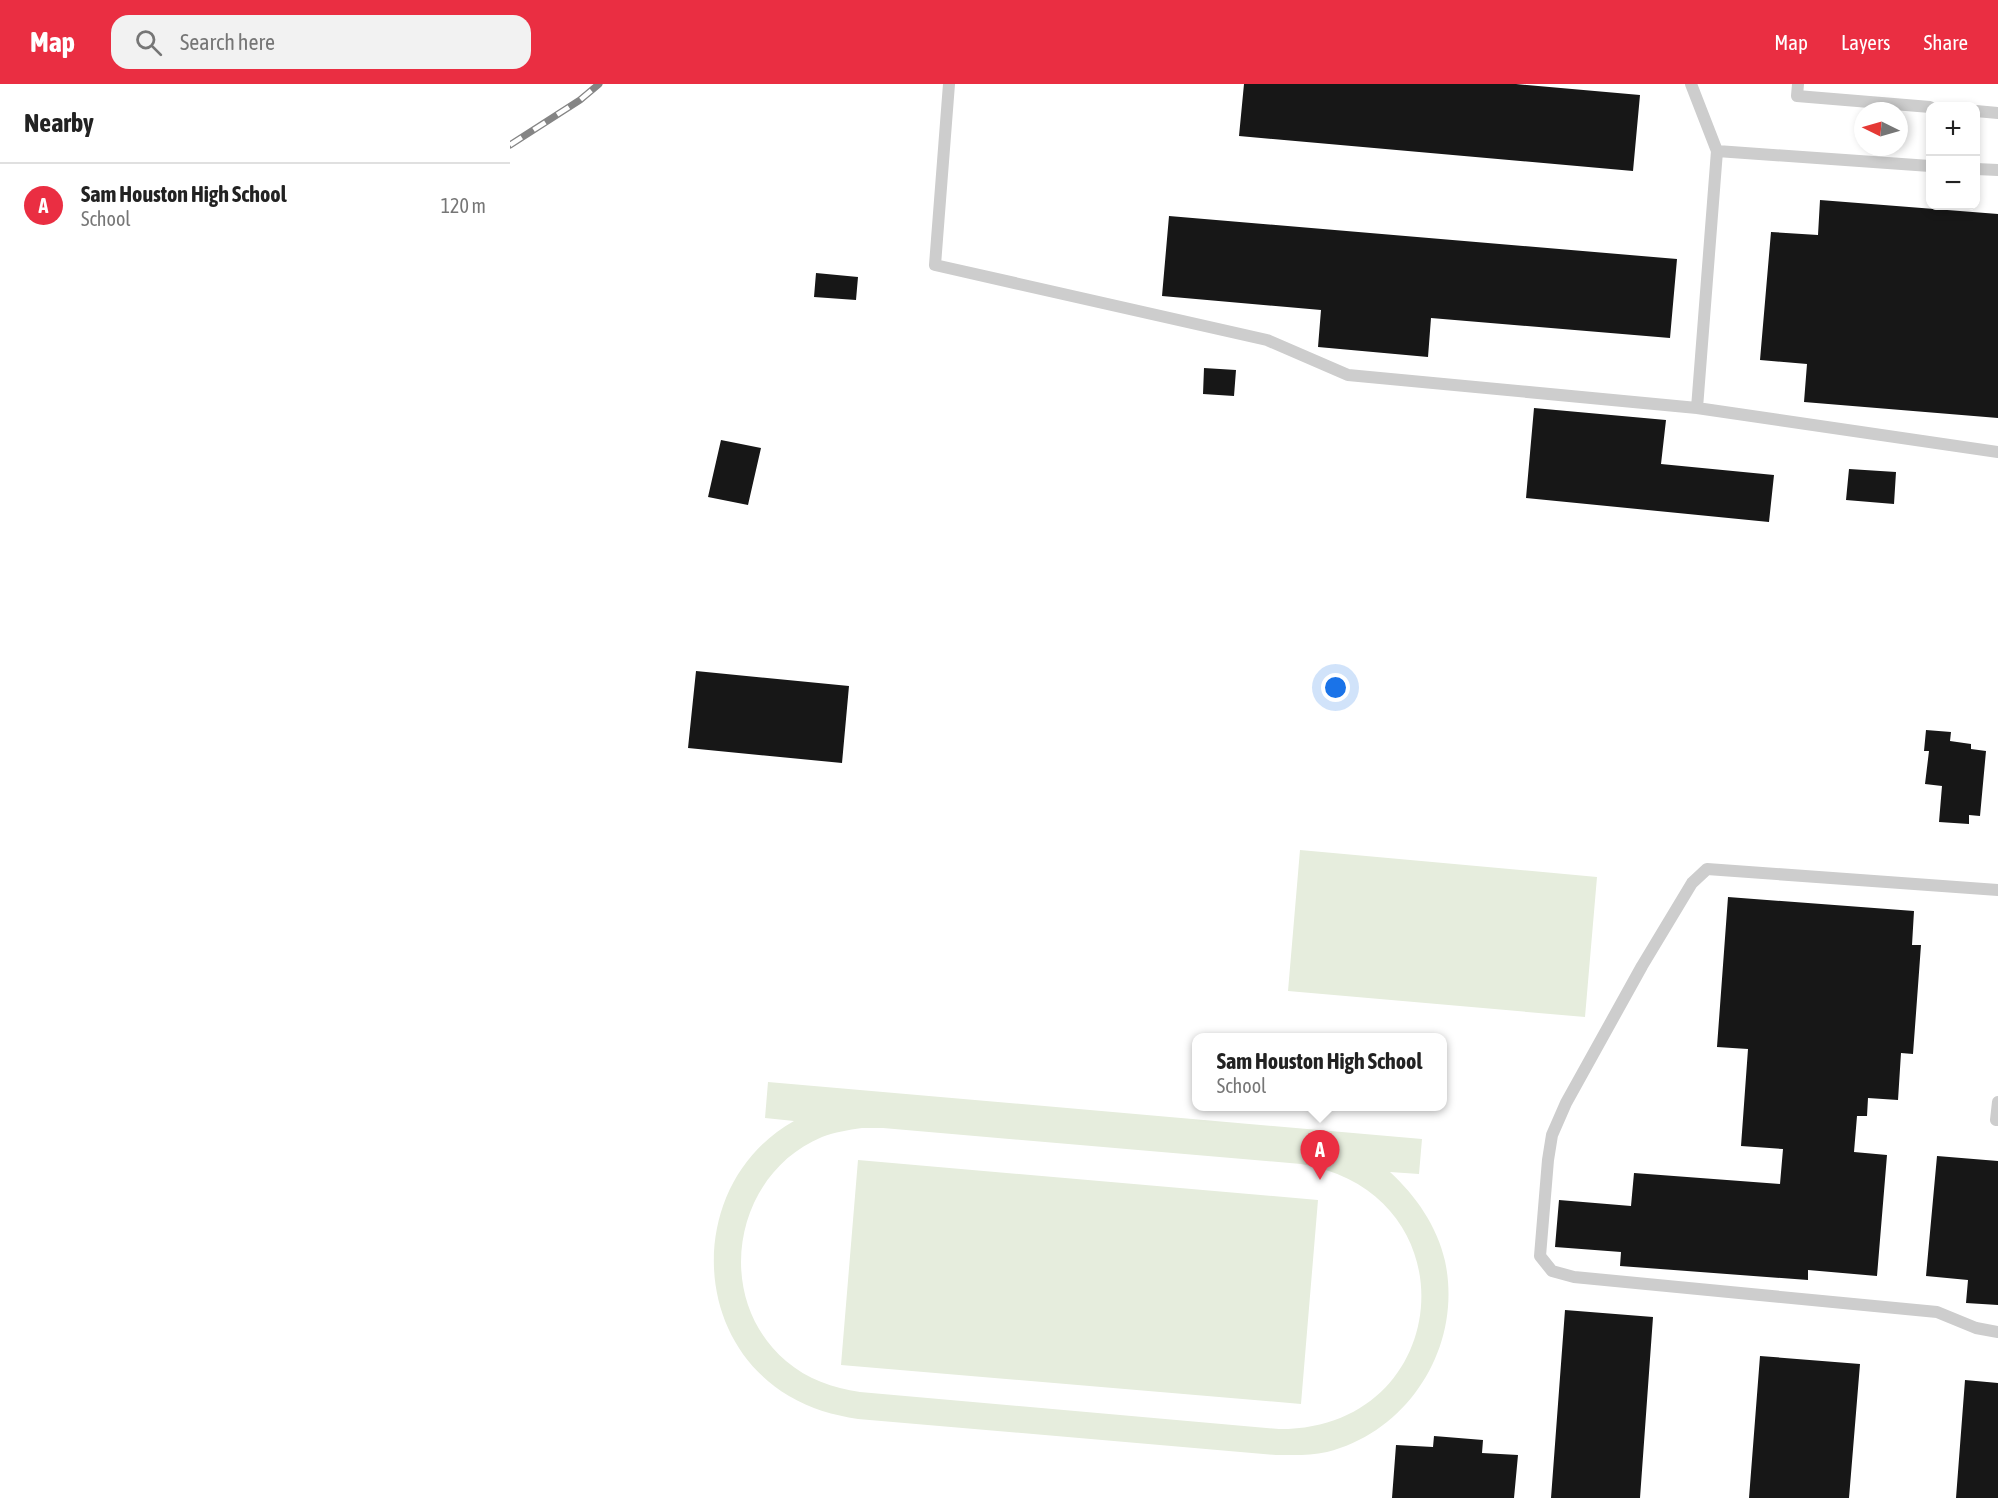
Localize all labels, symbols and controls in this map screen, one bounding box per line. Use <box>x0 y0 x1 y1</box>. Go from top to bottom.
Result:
search box <box>111 15 531 69</box>
text: Map <box>30 26 75 58</box>
icon: search <box>132 26 165 59</box>
text: Search here <box>180 29 275 55</box>
text: Map <box>1774 30 1808 54</box>
text: Layers <box>1841 30 1891 54</box>
text: Share <box>1924 30 1968 54</box>
north arrow <box>1854 102 1908 156</box>
map controls <box>1926 102 1980 210</box>
button: + <box>1926 102 1980 156</box>
text: Nearby <box>24 108 94 138</box>
button: − <box>1926 156 1980 210</box>
text: Sam Houston High School <box>81 181 287 207</box>
text: A <box>39 194 48 217</box>
text: 120 m <box>441 194 486 217</box>
text: School <box>81 207 131 230</box>
your location <box>1321 673 1350 702</box>
popup <box>1192 1033 1447 1111</box>
text: Sam Houston High School <box>1217 1048 1422 1074</box>
text: School <box>1217 1074 1266 1097</box>
pin: A <box>1300 1130 1340 1180</box>

